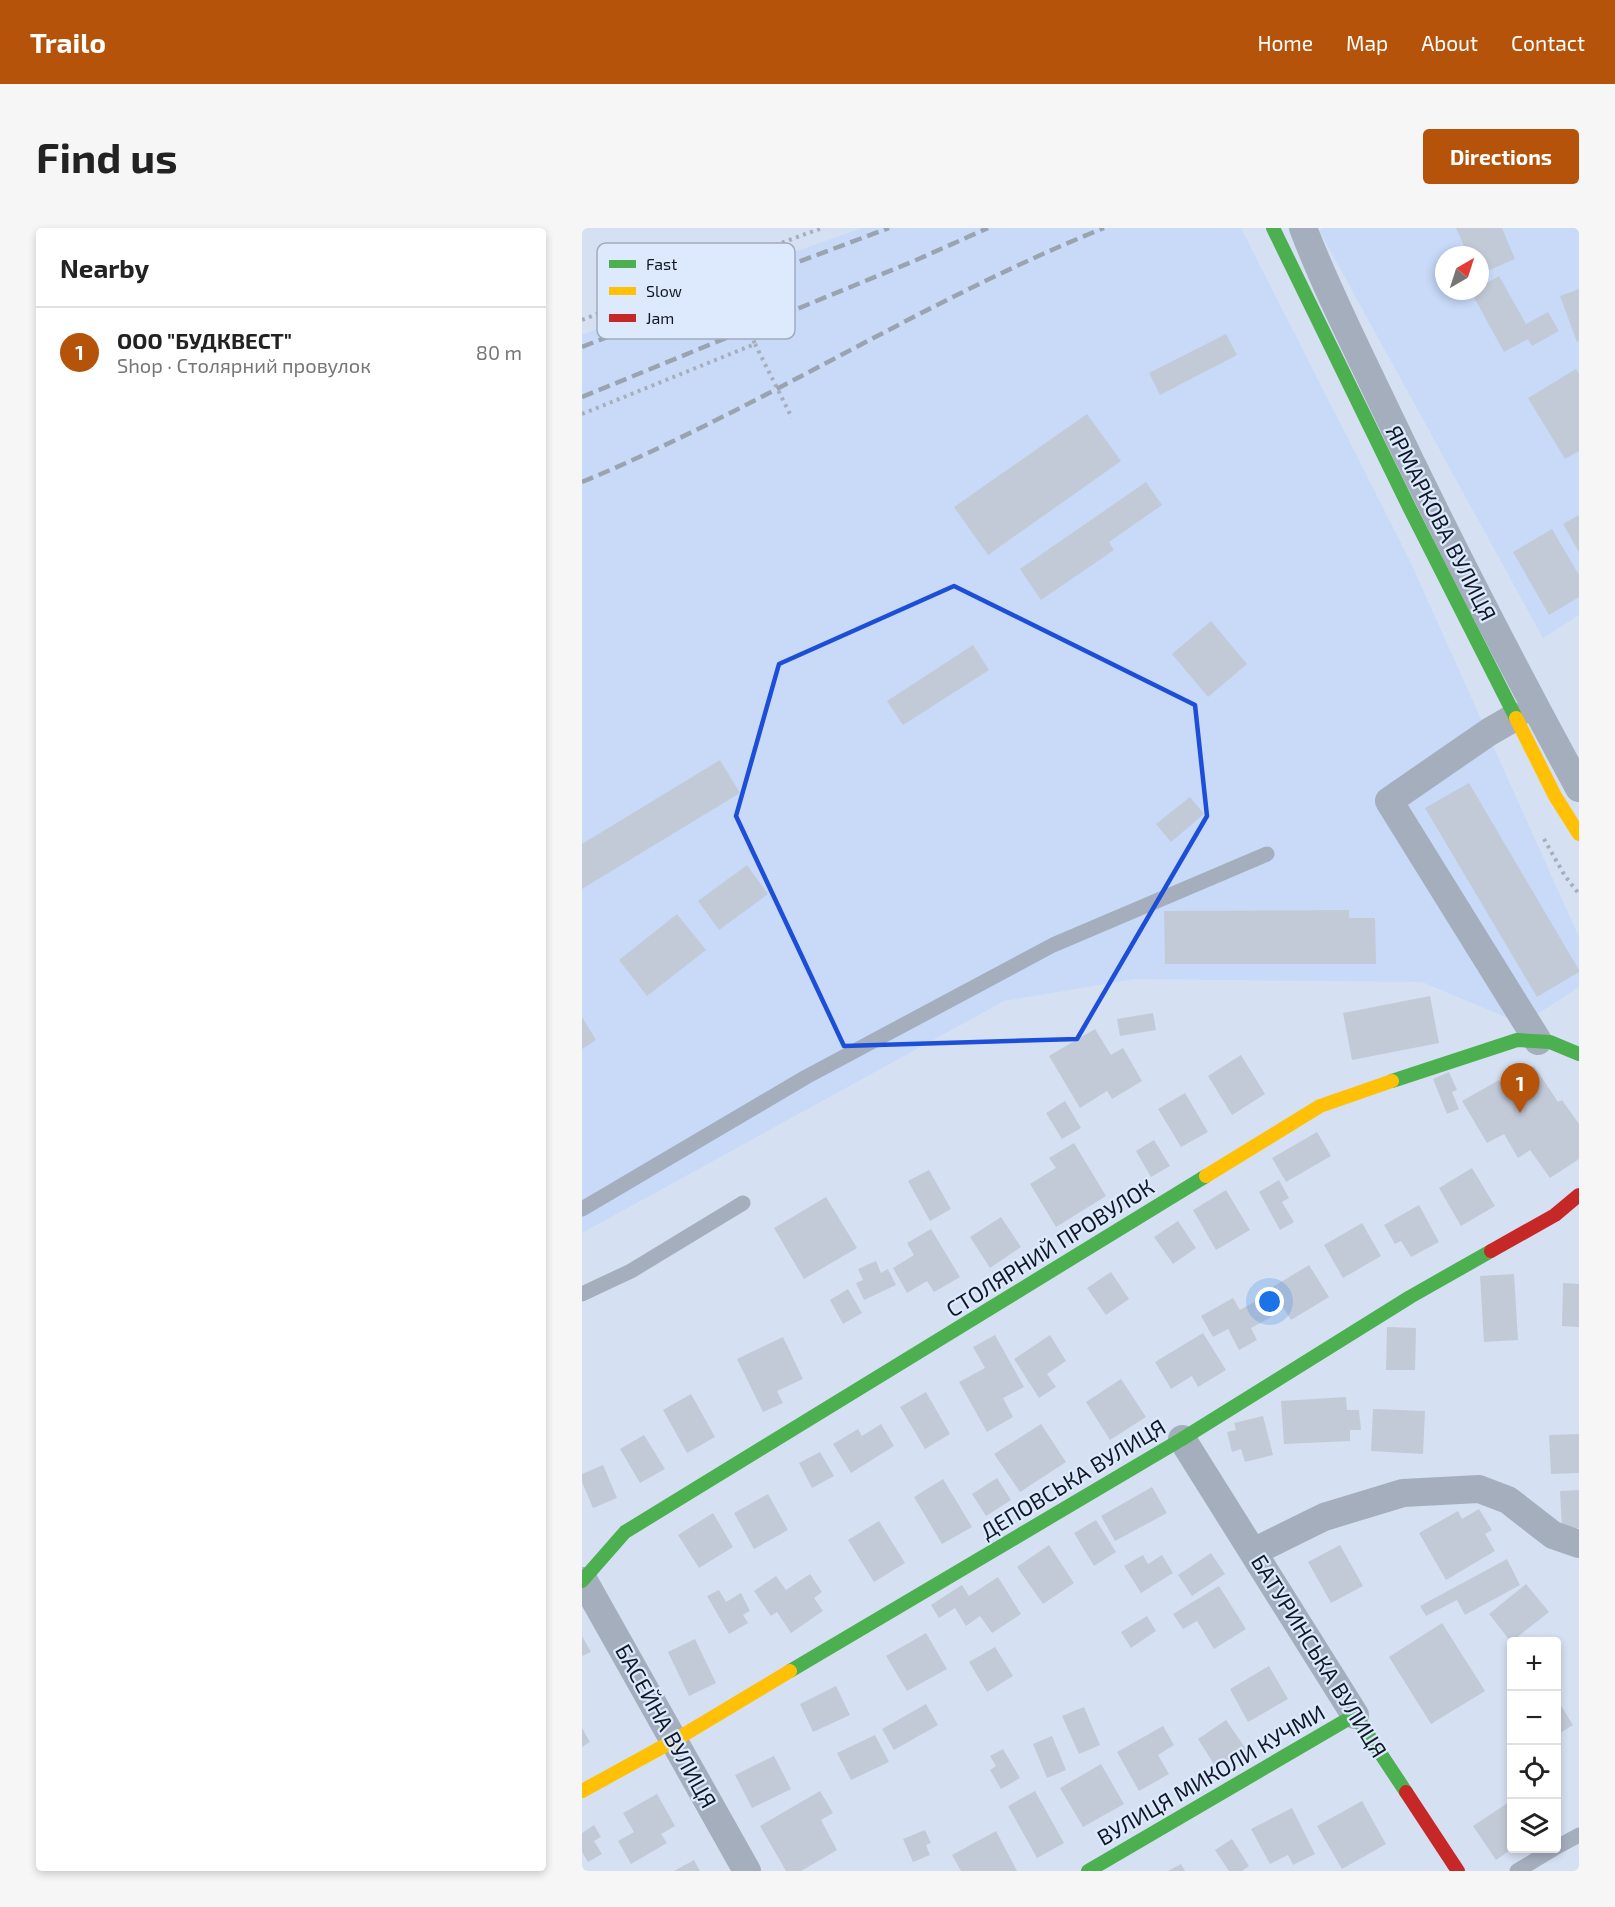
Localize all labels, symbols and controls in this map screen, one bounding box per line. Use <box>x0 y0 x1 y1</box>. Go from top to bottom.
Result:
text: Trailo <box>30 25 106 59</box>
text: Home <box>1257 30 1313 55</box>
text: Map <box>1346 30 1388 55</box>
text: About <box>1421 30 1478 55</box>
text: Contact <box>1511 30 1585 55</box>
button: Directions <box>1423 129 1579 184</box>
text: Find us <box>36 131 178 181</box>
legend <box>597 243 795 339</box>
north arrow <box>1435 246 1489 300</box>
text: Nearby <box>60 252 149 283</box>
text: Fast <box>646 254 677 273</box>
text: Slow <box>646 281 682 300</box>
text: Jam <box>646 308 674 327</box>
text: ООО "БУДКВЕСТ" <box>117 327 292 353</box>
text: 1 <box>75 340 84 364</box>
text: 80 m <box>476 340 522 364</box>
text: Shop · Столярний провулок <box>117 353 371 377</box>
street label: ЯРМАРКОВА ВУЛИЦЯ <box>1381 421 1502 625</box>
pin: 1 <box>1500 1064 1540 1113</box>
street label: СТОЛЯРНИЙ ПРОВУЛОК <box>941 1173 1158 1322</box>
your location <box>1255 1287 1284 1316</box>
street label: ДЕПОВСЬКА ВУЛИЦЯ <box>975 1413 1170 1544</box>
street label: БАТУРИНСЬКА ВУЛИЦЯ <box>1247 1549 1393 1762</box>
map controls <box>1507 1637 1561 1853</box>
button: + <box>1507 1637 1561 1691</box>
street label: БАСЕЙНА ВУЛИЦЯ <box>611 1639 723 1812</box>
button: − <box>1507 1691 1561 1745</box>
street label: ВУЛИЦЯ МИКОЛИ КУЧМИ <box>1092 1698 1329 1850</box>
button: locate <box>1507 1745 1561 1799</box>
button: layers <box>1507 1799 1561 1853</box>

